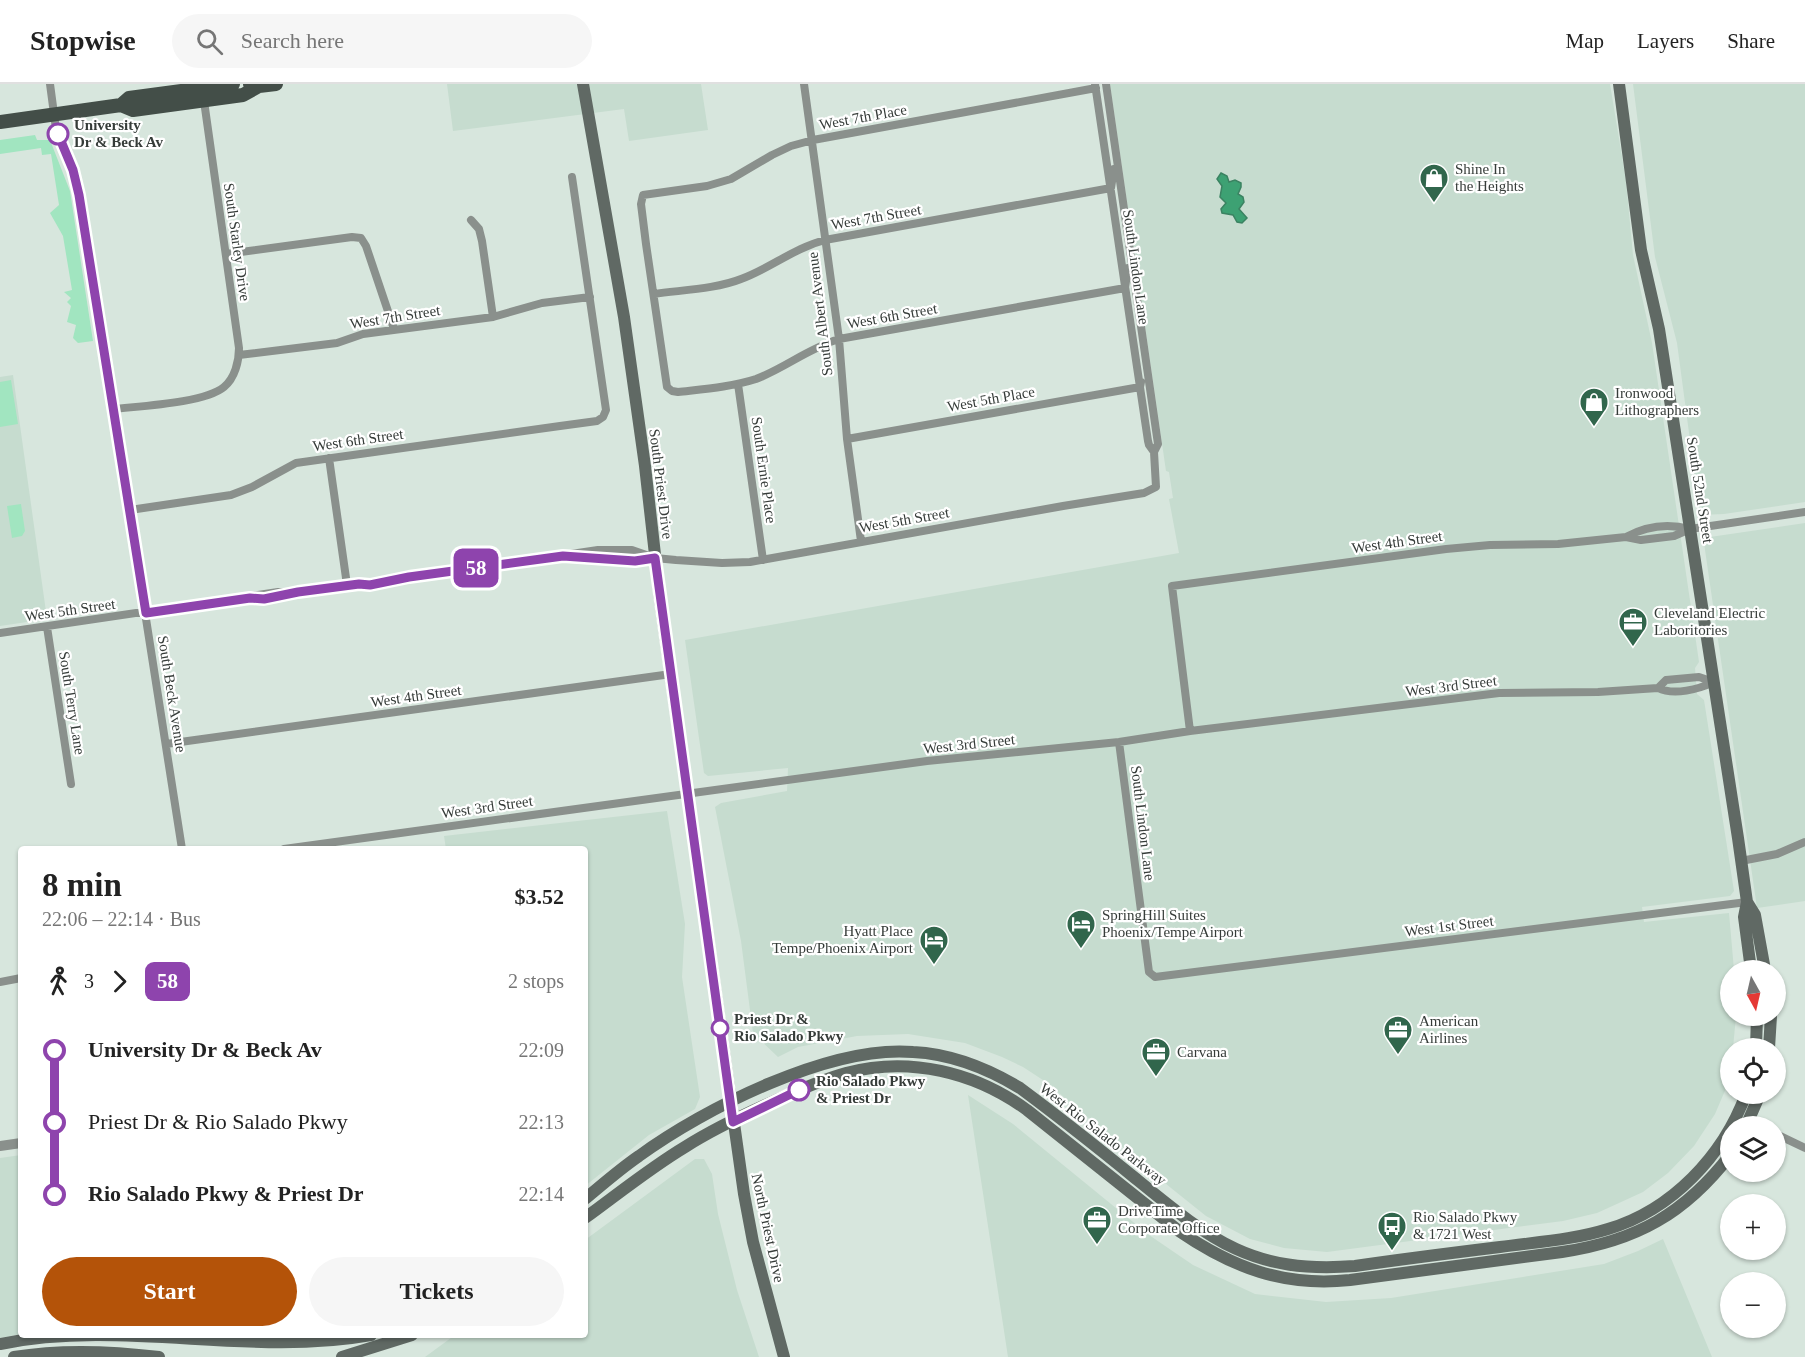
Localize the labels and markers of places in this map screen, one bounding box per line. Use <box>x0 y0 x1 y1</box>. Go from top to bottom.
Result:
place label: University Dr & Beck Av <box>74 117 164 150</box>
marker: University Dr & Beck Av <box>47 123 69 145</box>
place label: Shine In the Heights <box>1455 161 1524 194</box>
shop icon: Shine In the Heights <box>1418 162 1450 204</box>
place label: Ironwood Lithographers <box>1615 385 1699 418</box>
shop icon: Ironwood Lithographers <box>1578 386 1610 428</box>
place label: Cleveland Electric Laboritories <box>1654 605 1766 638</box>
office icon: Cleveland Electric Laboritories <box>1617 606 1649 648</box>
place label: SpringHill Suites Phoenix/Tempe Airport <box>1102 907 1244 940</box>
hotel icon: SpringHill Suites Phoenix/Tempe Airport <box>1065 908 1097 950</box>
place label: Hyatt Place Tempe/Phoenix Airport <box>772 923 914 956</box>
hotel icon: Hyatt Place Tempe/Phoenix Airport <box>918 924 950 966</box>
place label: Priest Dr & Rio Salado Pkwy <box>734 1011 844 1044</box>
place label: American Airlines <box>1419 1013 1479 1046</box>
office icon: American Airlines <box>1382 1014 1414 1056</box>
marker: Priest Dr & Rio Salado Pkwy <box>711 1019 729 1037</box>
office icon: Carvana <box>1140 1036 1172 1078</box>
place label: Carvana <box>1177 1044 1227 1060</box>
place label: Rio Salado Pkwy & Priest Dr <box>816 1073 926 1106</box>
marker: Rio Salado Pkwy & Priest Dr <box>788 1079 810 1101</box>
place label: DriveTime Corporate Office <box>1118 1203 1220 1236</box>
office icon: DriveTime Corporate Office <box>1081 1204 1113 1246</box>
place label: Rio Salado Pkwy & 1721 West <box>1413 1209 1518 1242</box>
bus stop icon: Rio Salado Pkwy & 1721 West <box>1376 1210 1408 1252</box>

